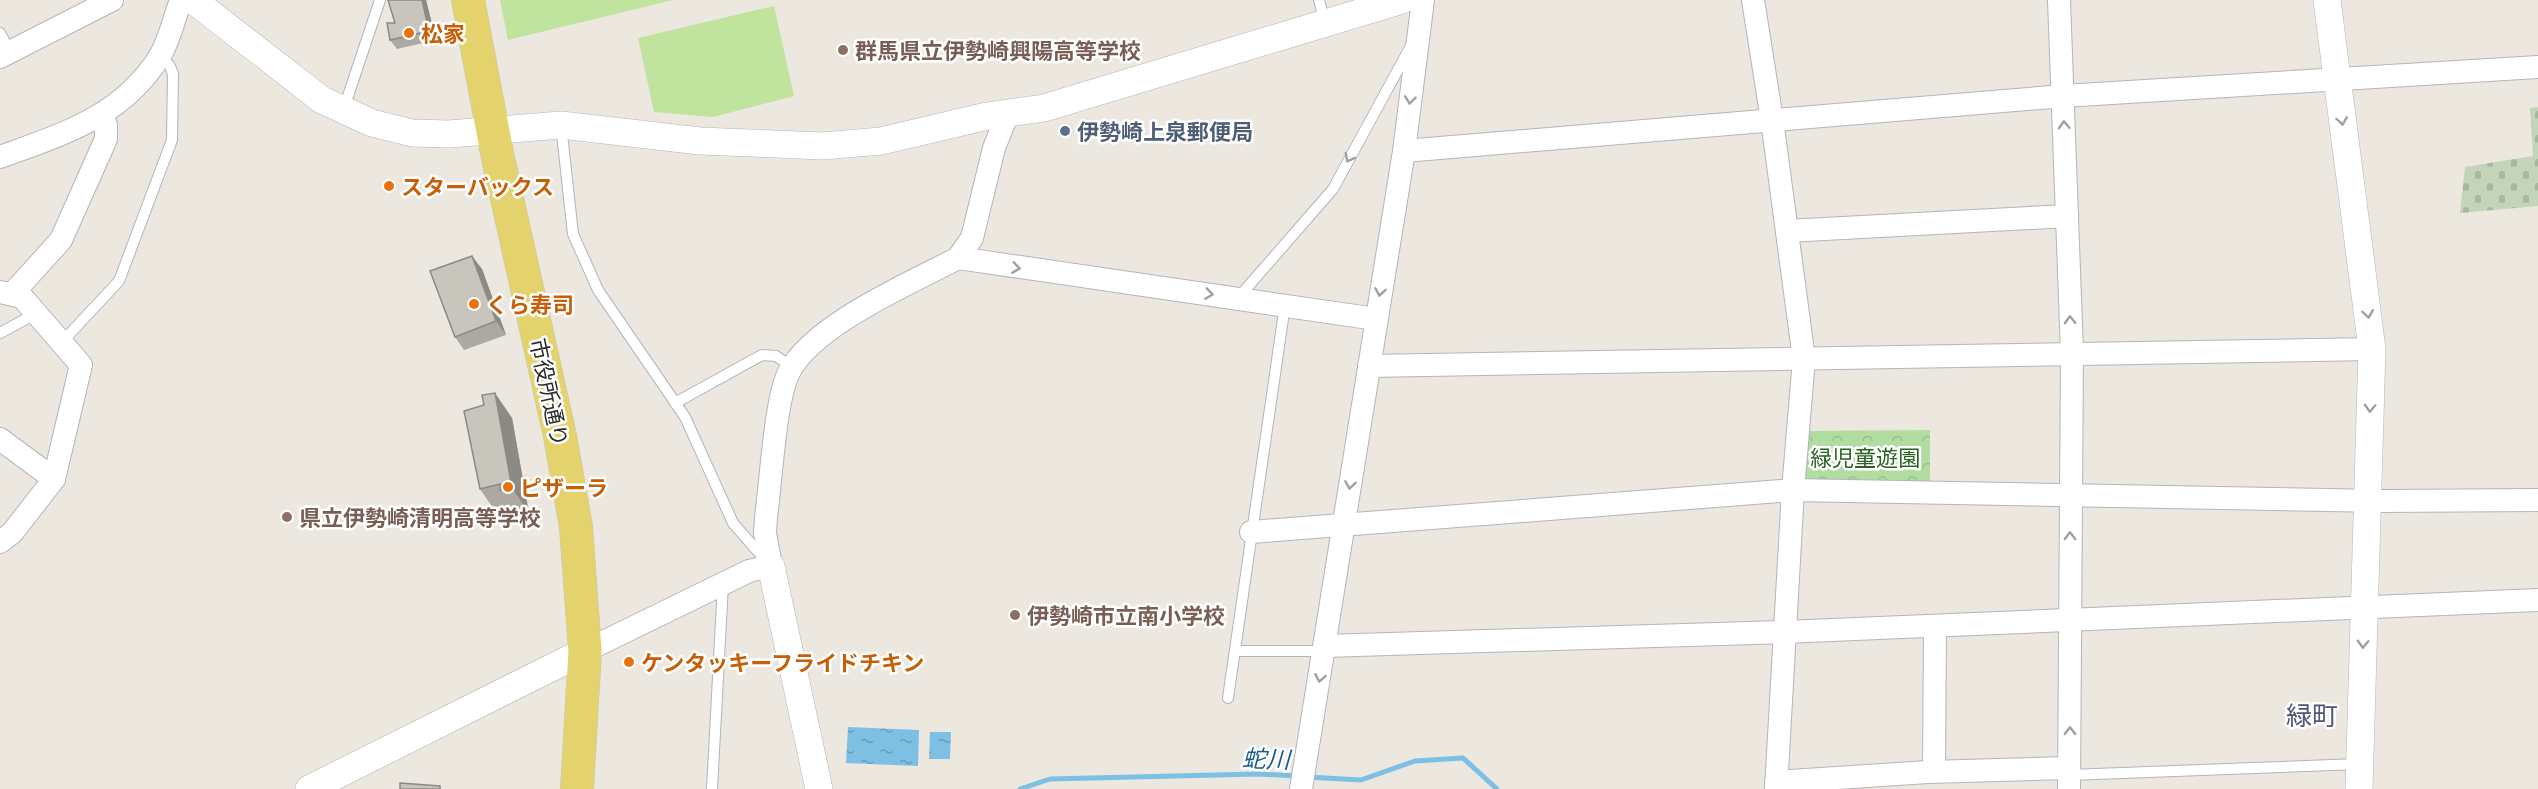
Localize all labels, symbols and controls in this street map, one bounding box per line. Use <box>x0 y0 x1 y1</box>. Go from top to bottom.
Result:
place label: 松家 <box>421 20 465 46</box>
marker: 松家 <box>402 26 416 40</box>
place label: 群馬県立伊勢崎興陽高等学校 <box>855 37 1141 63</box>
marker: 群馬県立伊勢崎興陽高等学校 <box>836 43 850 57</box>
one-way arrow <box>1405 95 1417 104</box>
one-way arrow <box>2336 116 2348 125</box>
place label: 伊勢崎上泉郵便局 <box>1077 118 1253 144</box>
one-way arrow <box>2057 120 2070 129</box>
marker: 伊勢崎上泉郵便局 <box>1058 124 1072 138</box>
one-way arrow <box>1345 151 1356 162</box>
place label: スターバックス <box>401 173 554 199</box>
marker: スターバックス <box>382 179 396 193</box>
one-way arrow <box>1011 261 1020 273</box>
one-way arrow <box>1374 287 1387 297</box>
one-way arrow <box>1204 288 1214 300</box>
place label: くら寿司 <box>486 291 574 317</box>
marker: くら寿司 <box>467 297 481 311</box>
one-way arrow <box>2361 309 2373 318</box>
one-way arrow <box>2064 315 2077 324</box>
street label: 市役所通り <box>526 335 574 449</box>
one-way arrow <box>2364 403 2377 412</box>
park label: 緑児童遊園 <box>1810 444 1920 470</box>
place label: ピザーラ <box>520 474 608 500</box>
marker: ピザーラ <box>501 480 515 494</box>
one-way arrow <box>1344 480 1356 490</box>
place label: 県立伊勢崎清明高等学校 <box>299 504 541 530</box>
marker: 県立伊勢崎清明高等学校 <box>280 510 294 524</box>
one-way arrow <box>2064 531 2076 540</box>
place label: 伊勢崎市立南小学校 <box>1027 602 1225 628</box>
marker: 伊勢崎市立南小学校 <box>1008 608 1022 622</box>
one-way arrow <box>2357 640 2369 649</box>
place label: ケンタッキーフライドチキン <box>641 649 924 675</box>
marker: ケンタッキーフライドチキン <box>622 655 636 669</box>
one-way arrow <box>1314 672 1327 682</box>
district label: 緑町 <box>2286 699 2338 730</box>
one-way arrow <box>2063 726 2076 735</box>
water label: 蛇川 <box>1242 743 1293 773</box>

